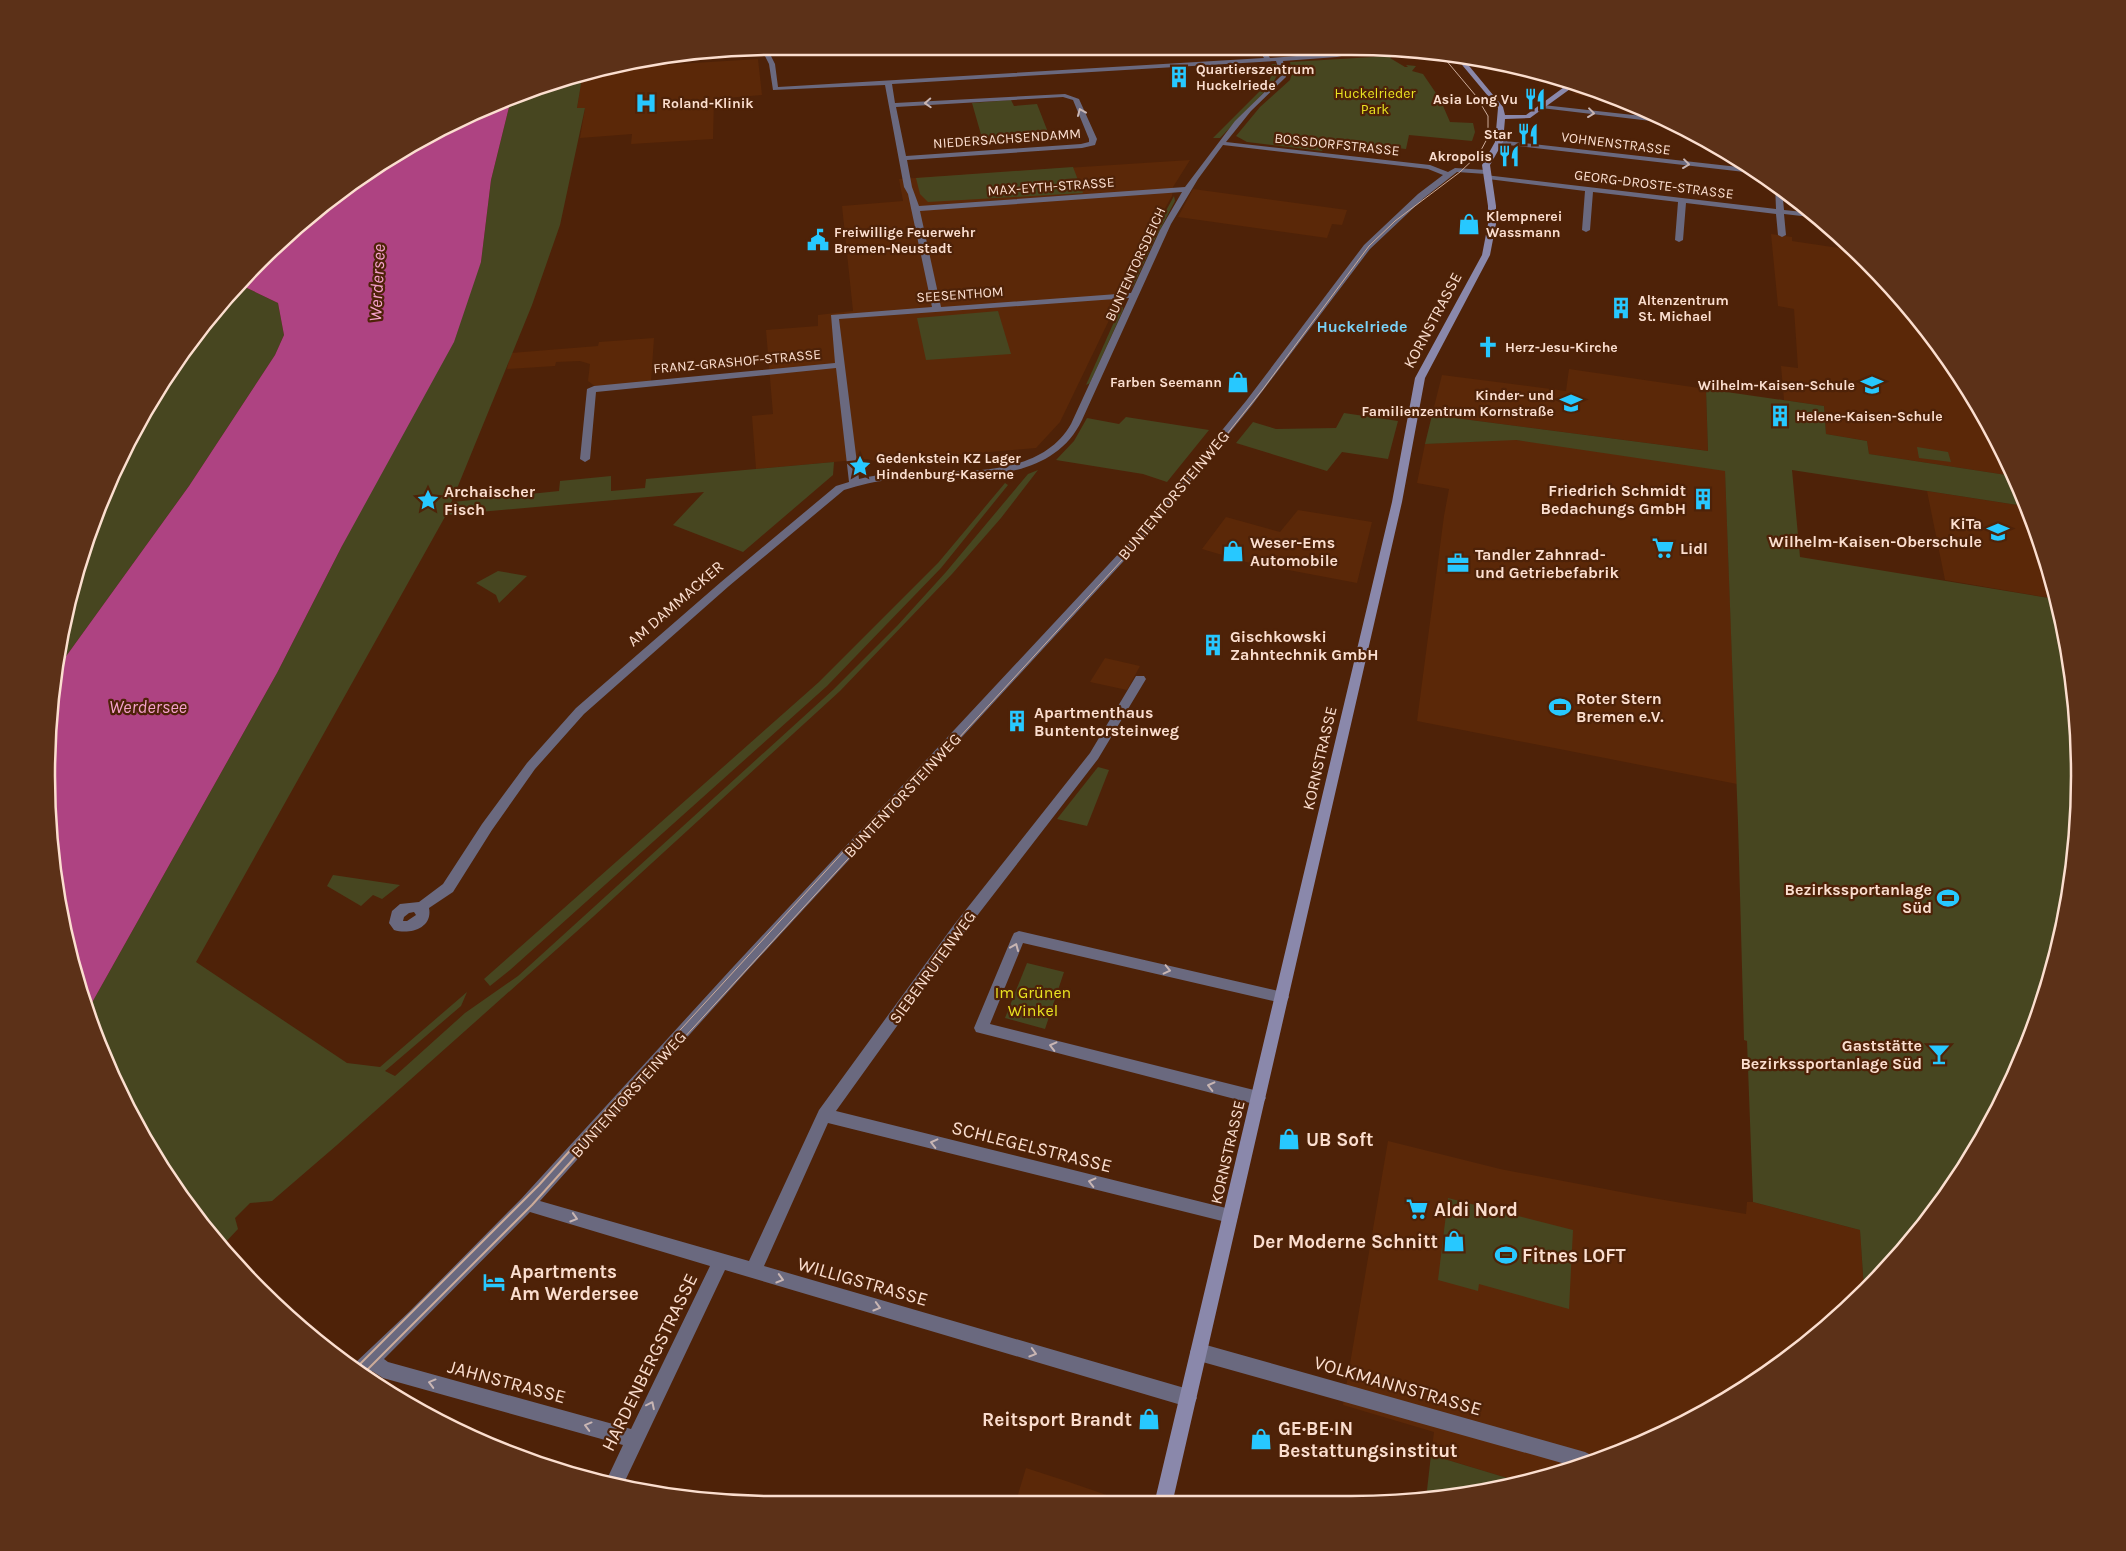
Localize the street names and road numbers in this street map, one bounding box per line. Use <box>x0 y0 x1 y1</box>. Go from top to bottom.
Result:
street label: NIEDERSACHSENDAMM <box>932 125 1082 152</box>
street label: VOHNENSTRASSE <box>1560 128 1672 159</box>
street label: BOSSDORFSTRASSE <box>1274 129 1400 160</box>
street label: GEORG-DROSTE-STRASSE <box>1573 166 1735 203</box>
street label: MAX-EYTH-STRASSE <box>987 174 1115 199</box>
street label: BUNTENTORSDEICH <box>1102 204 1169 324</box>
street label: KORNSTRASSE <box>1399 269 1466 371</box>
street label: SEESENTHOM <box>916 283 1004 306</box>
street label: FRANZ-GRASHOF-STRASSE <box>652 346 822 377</box>
street label: BUNTENTORSTEINWEG <box>1114 427 1233 564</box>
street label: AM DAMMACKER <box>623 557 727 650</box>
street label: KORNSTRASSE <box>1298 704 1341 812</box>
street label: BUNTENTORSTEINWEG <box>840 729 965 861</box>
street label: SIEBENRUTENWEG <box>885 907 980 1027</box>
street label: BUNTENTORSTEINWEG <box>567 1027 690 1161</box>
street label: KORNSTRASSE <box>1206 1098 1249 1206</box>
street label: SCHLEGELSTRASSE <box>949 1116 1114 1178</box>
street label: WILLIGSTRASSE <box>795 1253 931 1311</box>
street label: HARDENBERGSTRASSE <box>597 1270 703 1455</box>
street label: VOLKMANNSTRASSE <box>1311 1351 1484 1420</box>
street label: JAHNSTRASSE <box>445 1356 568 1408</box>

